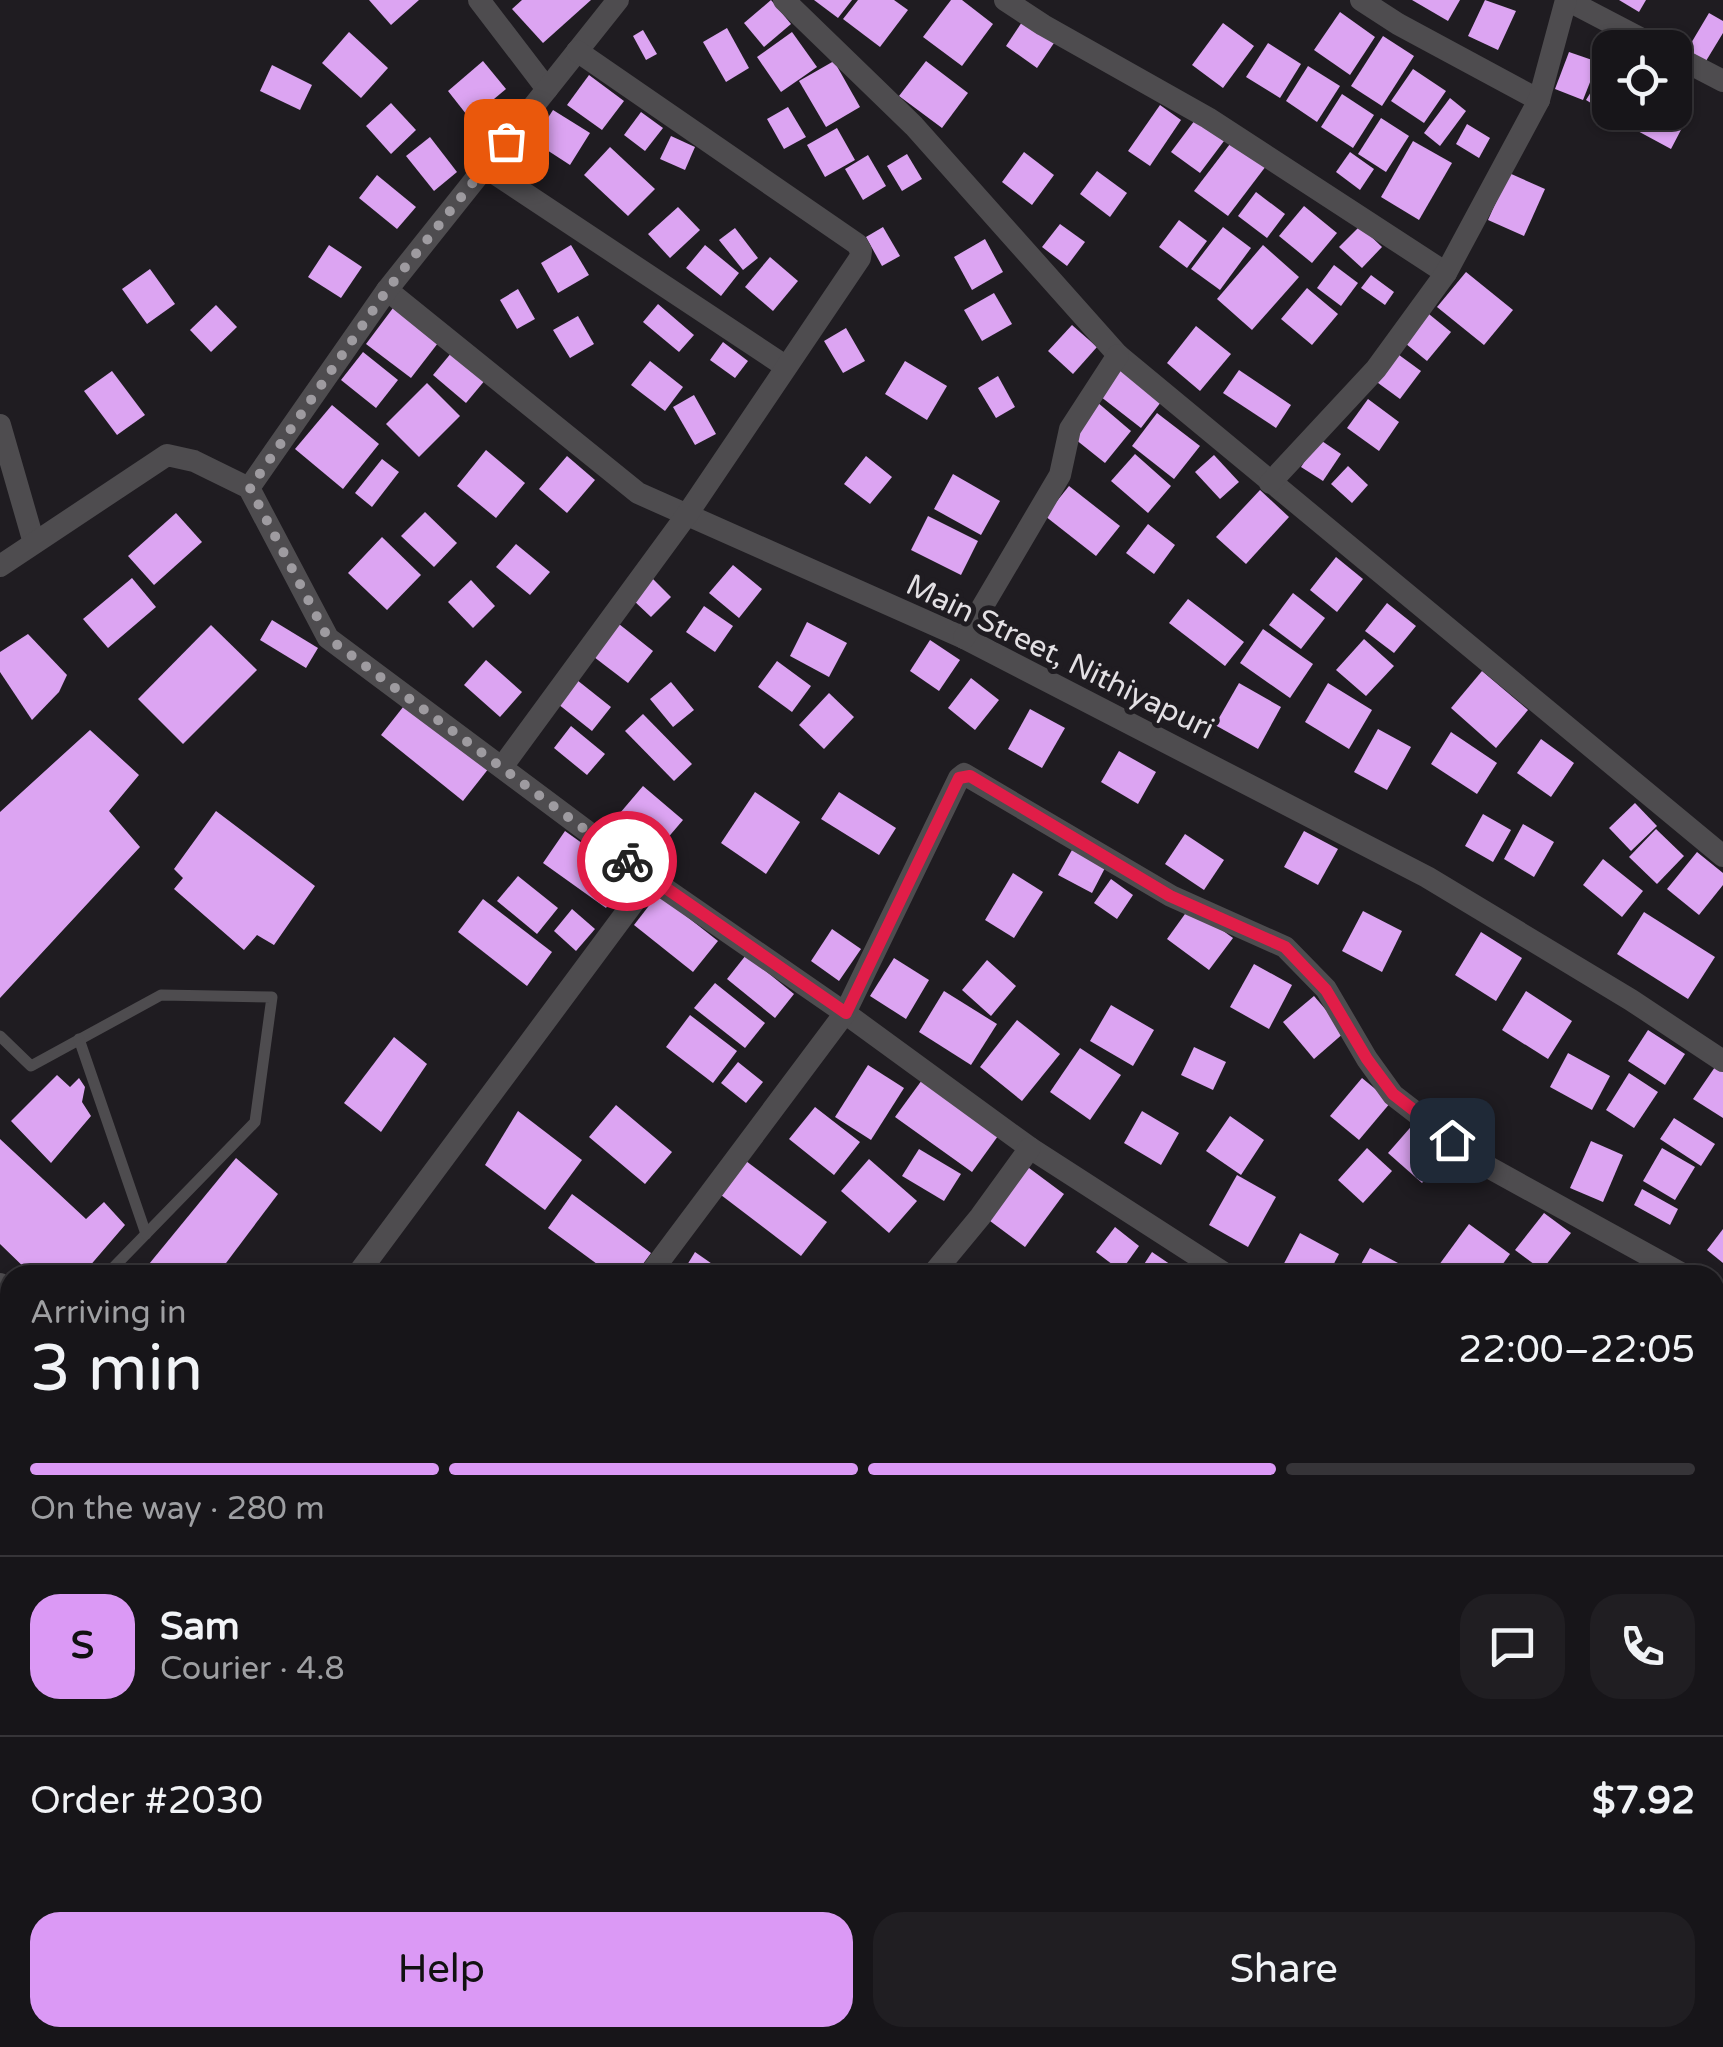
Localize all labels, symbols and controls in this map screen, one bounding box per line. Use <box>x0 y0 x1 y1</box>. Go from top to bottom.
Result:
map controls <box>1592 30 1692 130</box>
button: locate <box>1592 30 1692 130</box>
pin <box>464 99 549 184</box>
icon: bag <box>479 114 534 169</box>
street label: Main Street, Nithiyapuri <box>900 566 1220 748</box>
courier <box>577 811 677 911</box>
icon: bike <box>600 834 655 889</box>
pin <box>1410 1098 1495 1183</box>
icon: home <box>1425 1113 1480 1168</box>
text: Arriving in <box>30 1294 187 1332</box>
text: 22:00–22:05 <box>1458 1327 1695 1373</box>
text: 3 min <box>30 1330 203 1409</box>
text: On the way · 280 m <box>30 1490 325 1528</box>
button: chat <box>1460 1594 1565 1699</box>
button: phone <box>1590 1594 1695 1699</box>
text: Sam <box>160 1604 240 1650</box>
text: S <box>71 1623 94 1669</box>
text: Courier · 4.8 <box>160 1650 345 1688</box>
text: Order #2030 <box>30 1778 263 1824</box>
text: $7.92 <box>1592 1778 1695 1824</box>
button: Help <box>30 1912 853 2027</box>
button: Share <box>873 1912 1695 2027</box>

